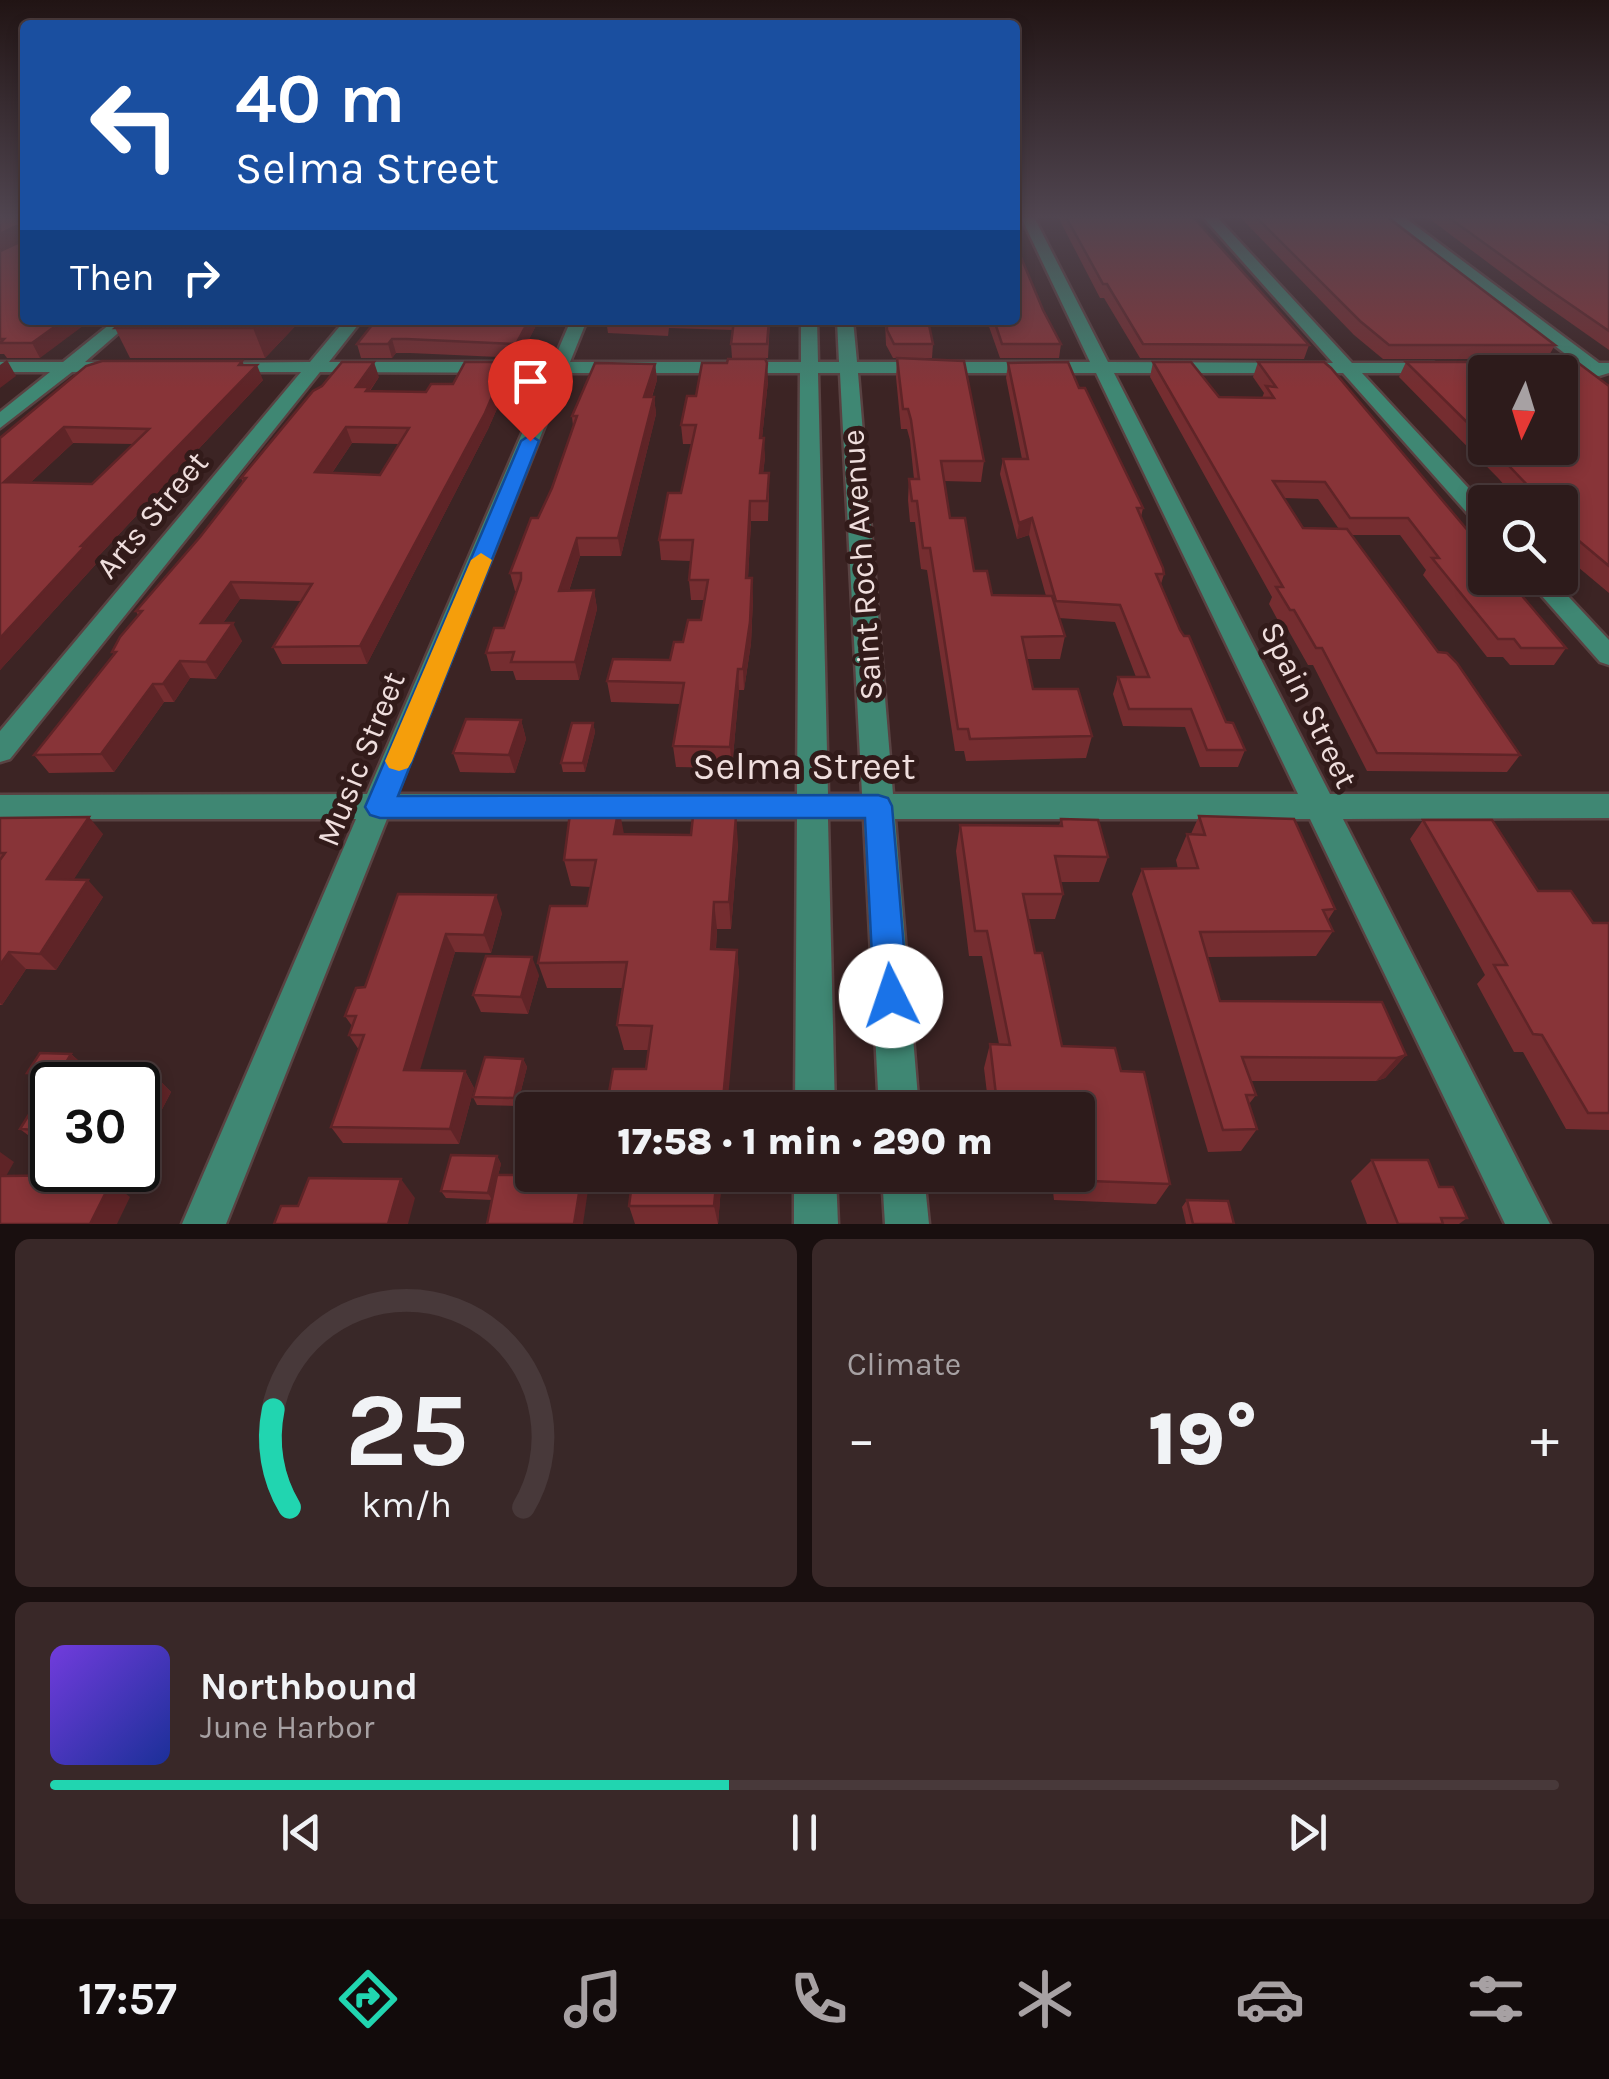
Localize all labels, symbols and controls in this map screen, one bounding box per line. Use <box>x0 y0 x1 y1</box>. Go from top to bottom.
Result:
text: 40 m <box>235 58 405 140</box>
icon: left <box>70 60 200 190</box>
text: Selma Street <box>235 142 499 194</box>
icon: right <box>174 250 229 305</box>
text: Then <box>70 255 154 300</box>
pin <box>488 339 573 442</box>
icon: arrive <box>503 354 558 409</box>
north arrow <box>1468 355 1578 465</box>
map controls <box>1468 355 1578 595</box>
street label: Saint Roch Avenue <box>834 428 890 702</box>
street label: Arts Street <box>88 444 216 586</box>
button: search <box>1468 485 1578 595</box>
street label: Spain Street <box>1253 616 1365 794</box>
street label: Music Street <box>309 666 413 852</box>
street label: Selma Street <box>693 744 915 789</box>
position arrow <box>839 944 943 1048</box>
speed limit sign: 30 <box>30 1062 160 1192</box>
text: 17:58 · 1 min · 290 m <box>617 1119 993 1164</box>
text: Climate <box>847 1346 961 1383</box>
text: 25 <box>344 1370 468 1491</box>
text: 19° <box>1148 1395 1258 1483</box>
text: − <box>847 1407 876 1471</box>
text: + <box>1530 1407 1559 1471</box>
text: km/h <box>361 1484 451 1526</box>
text: Northbound <box>200 1664 418 1709</box>
text: June Harbor <box>200 1709 374 1746</box>
icon: previous <box>274 1805 329 1860</box>
icon: pause <box>777 1805 832 1860</box>
icon: next <box>1280 1805 1335 1860</box>
icon: directions <box>333 1964 403 2034</box>
icon: music <box>558 1964 628 2034</box>
icon: phone <box>784 1964 854 2034</box>
icon: climate <box>1010 1964 1080 2034</box>
icon: car <box>1235 1964 1305 2034</box>
icon: filters <box>1461 1964 1531 2034</box>
text: 17:57 <box>78 1973 177 2025</box>

